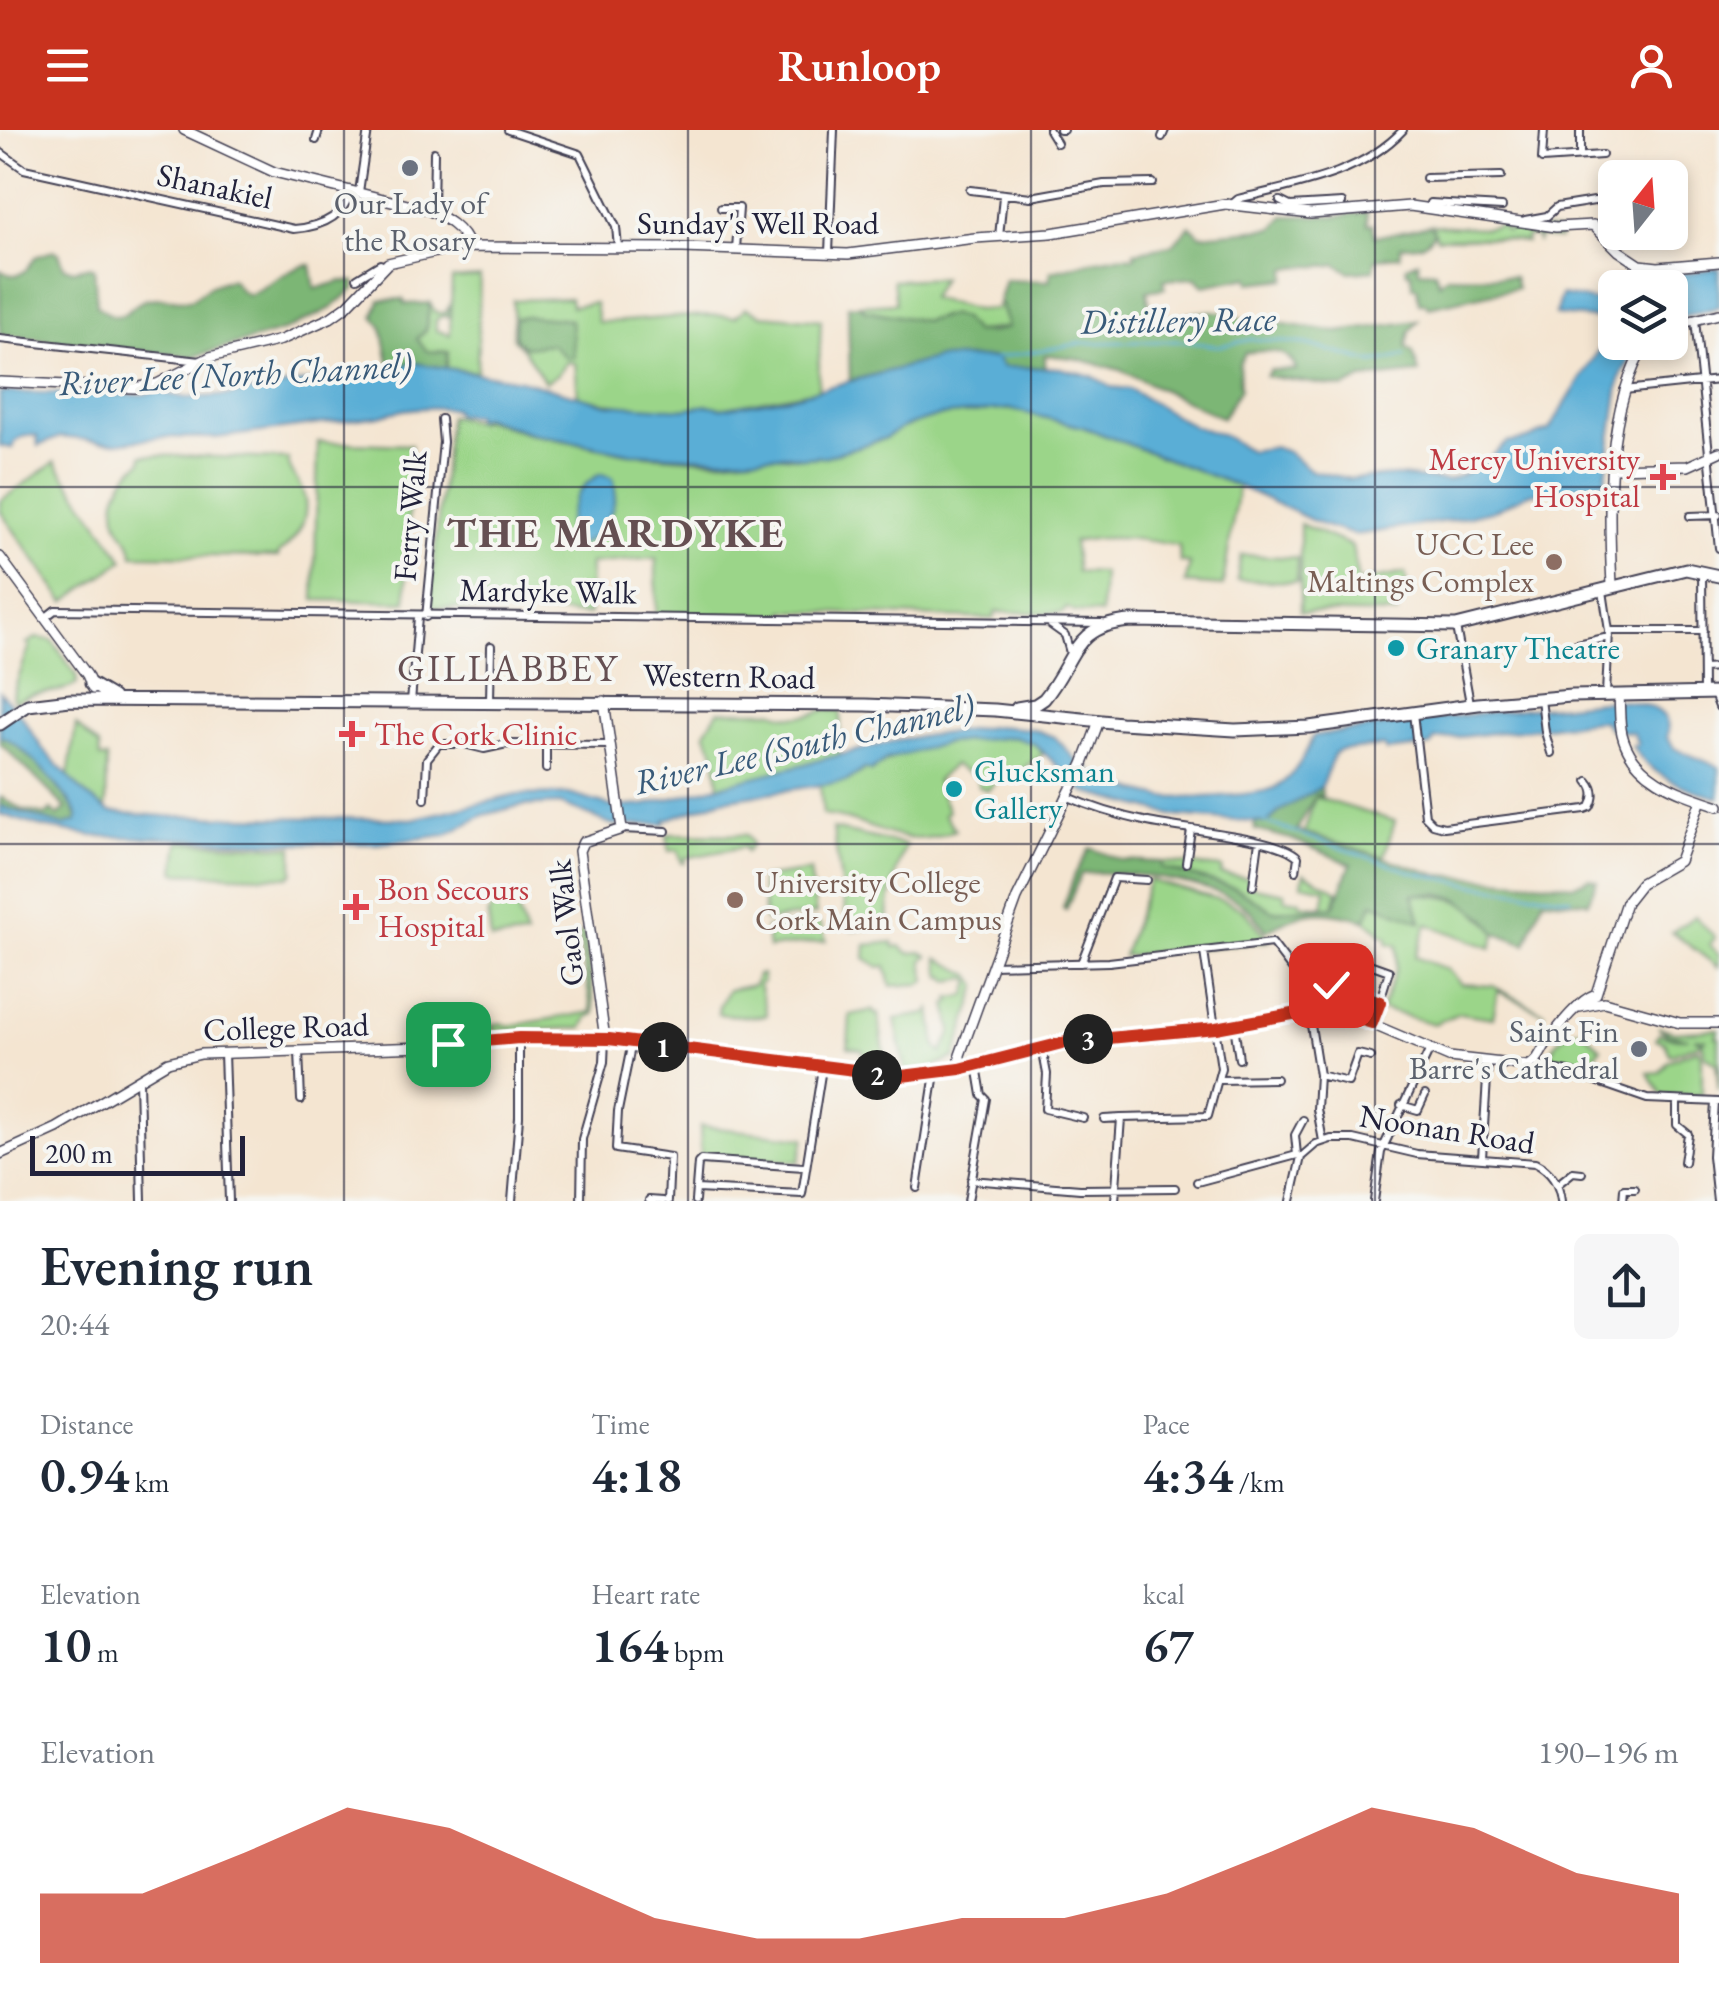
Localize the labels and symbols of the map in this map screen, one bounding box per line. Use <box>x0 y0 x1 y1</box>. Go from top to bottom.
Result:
street label: Shanakiel <box>154 153 277 219</box>
marker: Our Lady of the Rosary <box>399 157 421 179</box>
north arrow <box>1598 160 1688 250</box>
place label: Our Lady of the Rosary <box>334 182 490 261</box>
street label: Sunday's Well Road <box>637 202 880 244</box>
water label: Distillery Race <box>1079 295 1277 345</box>
water label: River Lee (North Channel) <box>57 342 413 405</box>
place label: Mercy University Hospital <box>1429 438 1641 517</box>
street label: Ferry Walk <box>383 448 437 583</box>
marker: Mercy University Hospital <box>1650 464 1676 490</box>
district label: THE MARDYKE <box>446 505 786 560</box>
place label: UCC Lee Maltings Complex <box>1307 523 1534 602</box>
marker: UCC Lee Maltings Complex <box>1543 551 1565 573</box>
street label: Mardyke Walk <box>459 568 638 614</box>
place label: Granary Theatre <box>1416 627 1620 669</box>
marker: Granary Theatre <box>1385 637 1407 659</box>
district label: GILLABBEY <box>397 643 619 692</box>
street label: Western Road <box>642 653 816 699</box>
water label: River Lee (South Channel) <box>629 682 979 805</box>
place label: The Cork Clinic <box>374 713 577 755</box>
marker: The Cork Clinic <box>339 721 365 747</box>
place label: Glucksman Gallery <box>974 750 1115 829</box>
marker: Glucksman Gallery <box>943 778 965 800</box>
street label: Gaol Walk <box>538 857 594 988</box>
place label: University College Cork Main Campus <box>755 861 1002 940</box>
place label: Bon Secours Hospital <box>378 868 529 947</box>
marker: University College Cork Main Campus <box>724 889 746 911</box>
marker: Bon Secours Hospital <box>343 894 369 920</box>
pin <box>1289 943 1374 1028</box>
pin <box>406 1002 491 1087</box>
street label: College Road <box>202 1003 370 1051</box>
place label: Saint Fin Barre's Cathedral <box>1409 1010 1619 1089</box>
pin: 3 <box>1063 1014 1113 1064</box>
pin: 1 <box>638 1022 688 1072</box>
marker: Saint Fin Barre's Cathedral <box>1628 1038 1650 1060</box>
pin: 2 <box>852 1050 902 1100</box>
street label: Noonan Road <box>1356 1094 1538 1164</box>
scale bar <box>30 1131 245 1176</box>

